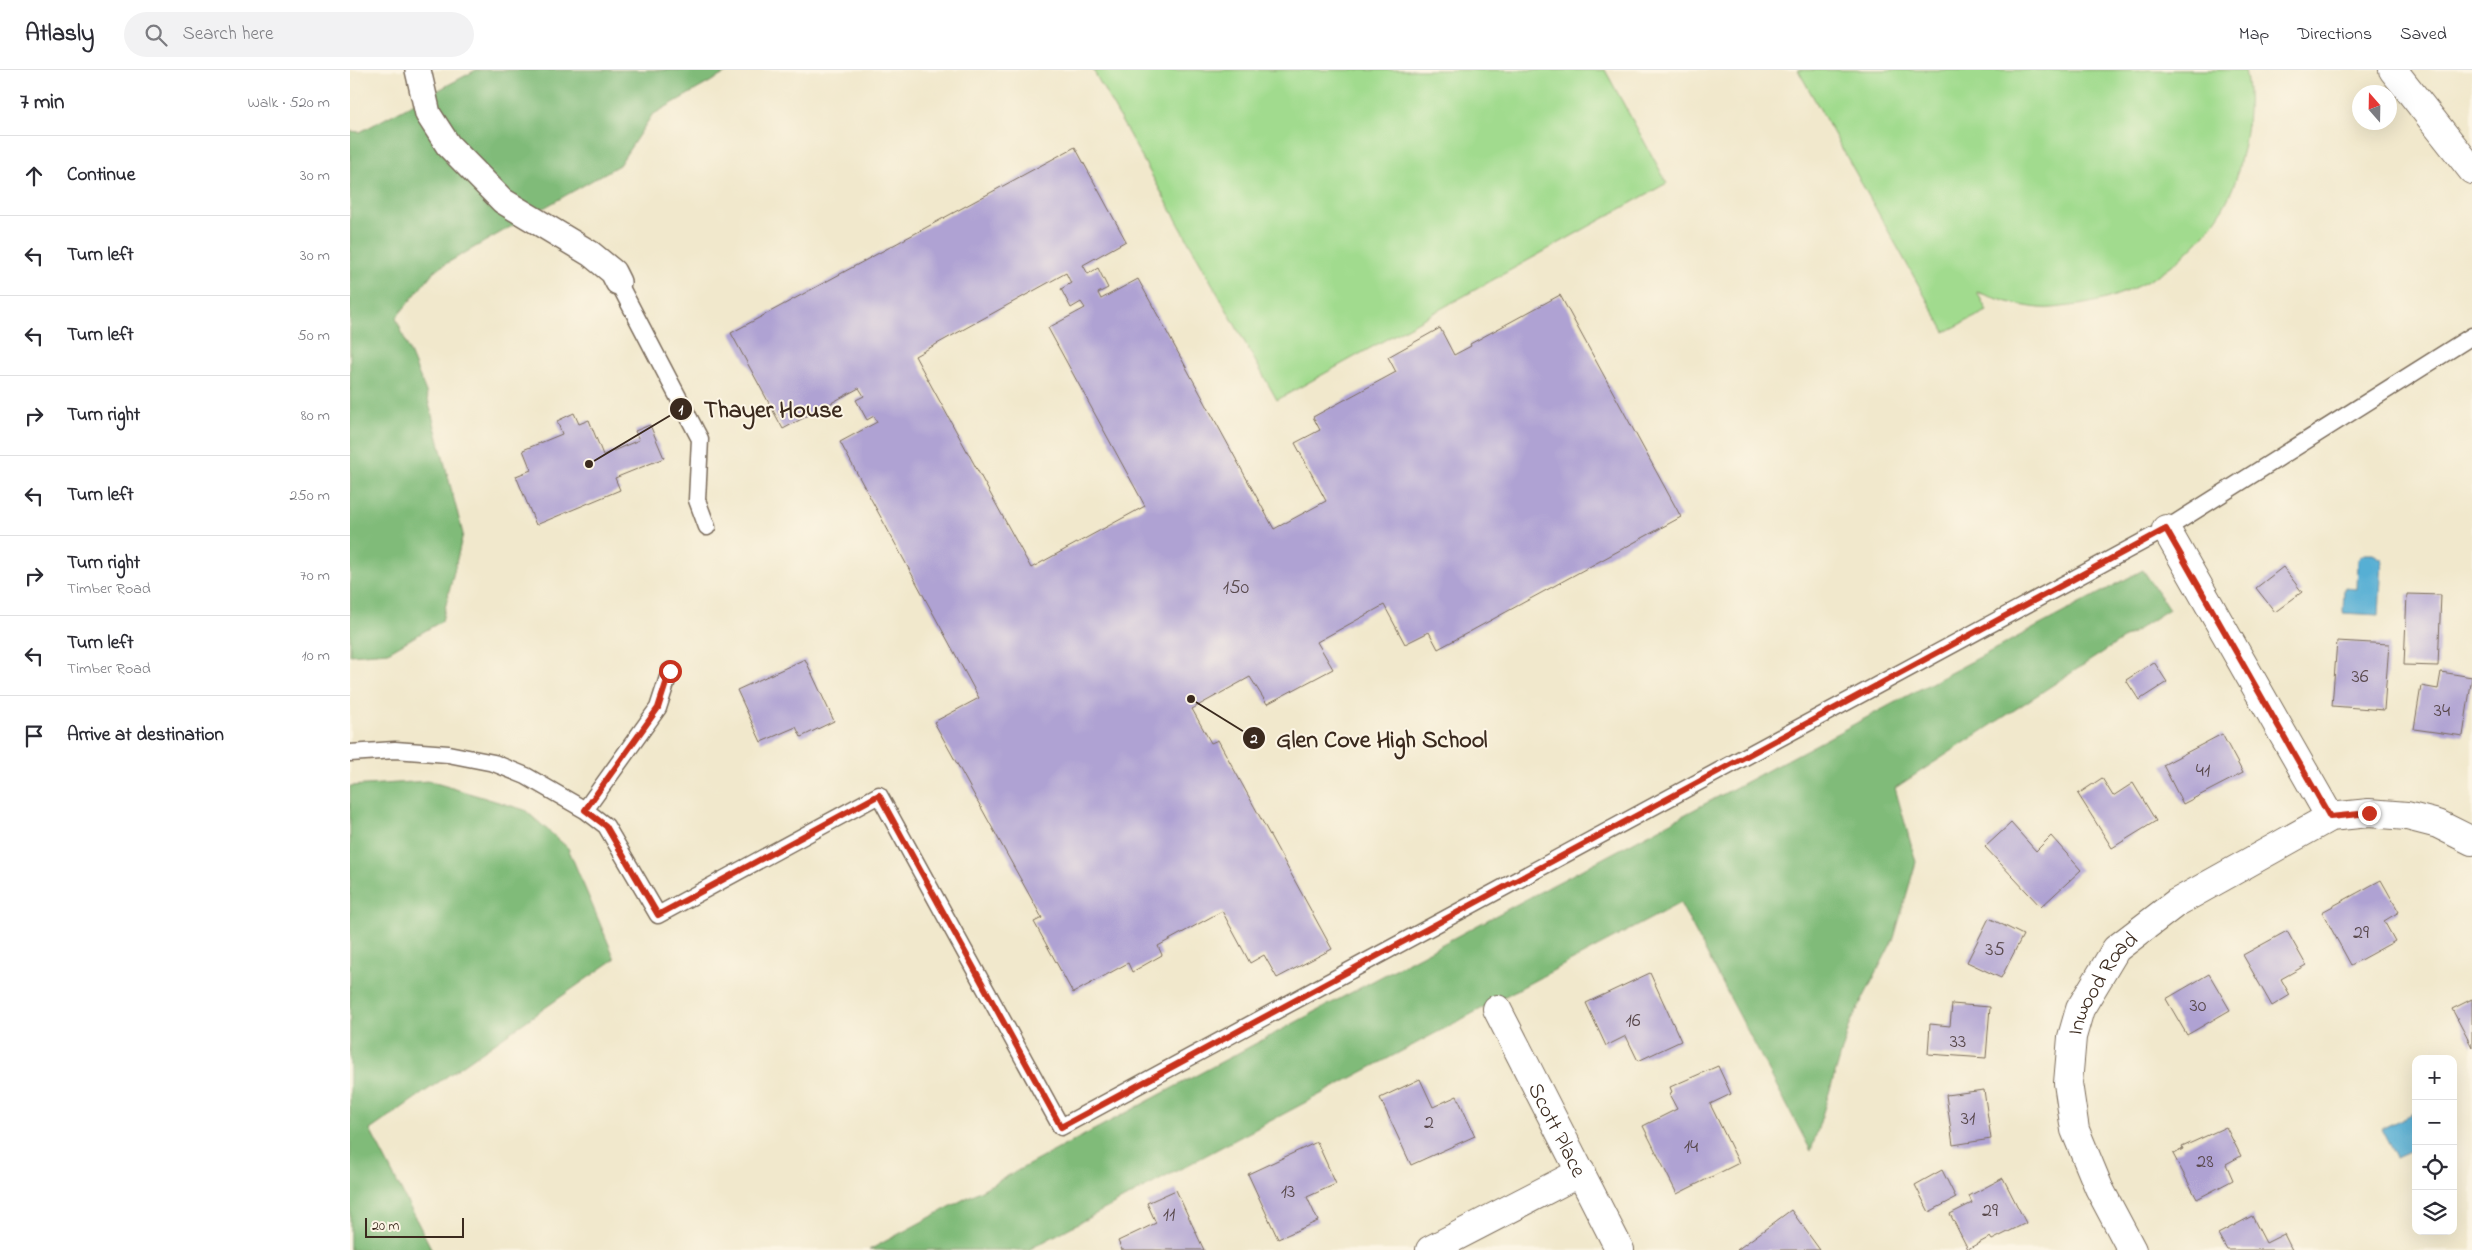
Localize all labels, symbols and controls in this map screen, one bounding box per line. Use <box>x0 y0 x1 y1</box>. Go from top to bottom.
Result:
search box <box>124 12 474 57</box>
text: Atlasly <box>25 17 94 52</box>
icon: search <box>142 21 170 49</box>
text: Search here <box>182 21 273 48</box>
text: Map <box>2239 22 2269 48</box>
text: Directions <box>2297 22 2372 48</box>
text: Saved <box>2400 22 2447 48</box>
north arrow <box>2352 85 2397 130</box>
text: 7 min <box>20 88 64 118</box>
text: Walk · 520 m <box>247 91 330 115</box>
icon: ahead <box>20 162 48 190</box>
text: Continue <box>67 162 135 189</box>
text: 30 m <box>300 164 330 188</box>
icon: left <box>20 242 48 270</box>
text: Turn left <box>67 242 134 269</box>
text: 30 m <box>300 244 330 268</box>
icon: left <box>20 322 48 350</box>
text: Turn left <box>67 322 134 349</box>
text: 50 m <box>298 324 330 348</box>
callout: Thayer House <box>668 389 852 428</box>
text: Thayer House <box>704 394 844 430</box>
text: 1 <box>679 399 684 421</box>
icon: right <box>20 402 48 430</box>
text: Turn right <box>67 402 140 429</box>
text: 80 m <box>301 404 330 428</box>
icon: left <box>20 482 48 510</box>
text: Turn left <box>67 482 134 509</box>
text: 250 m <box>290 484 330 508</box>
text: Turn right <box>67 550 140 577</box>
icon: right <box>20 562 48 590</box>
text: 70 m <box>300 564 330 588</box>
house number: 150 <box>1223 574 1250 603</box>
text: Timber Road <box>67 577 151 601</box>
text: Turn left <box>67 630 134 657</box>
icon: left <box>20 642 48 670</box>
text: 10 m <box>302 644 330 668</box>
text: Timber Road <box>67 657 151 681</box>
route start <box>659 660 682 683</box>
house number: 36 <box>2351 663 2369 692</box>
house number: 34 <box>2434 697 2450 726</box>
callout: Glen Cove High School <box>1242 719 1498 758</box>
icon: arrive <box>20 722 48 750</box>
text: Arrive at destination <box>67 722 224 749</box>
text: Glen Cove High School <box>1276 724 1488 760</box>
text: 2 <box>1249 728 1258 750</box>
house number: 41 <box>2196 757 2210 786</box>
route end <box>2358 802 2381 825</box>
house number: 29 <box>2353 919 2369 948</box>
street label: Inwood Road <box>2060 925 2146 1039</box>
house number: 35 <box>1985 936 2005 965</box>
house number: 30 <box>2190 992 2207 1021</box>
house number: 16 <box>1625 1007 1641 1036</box>
house number: 33 <box>1950 1028 1966 1057</box>
map controls <box>2412 1055 2457 1235</box>
button: + <box>2412 1055 2457 1100</box>
street label: Scott Place <box>1518 1078 1593 1184</box>
button: − <box>2412 1100 2457 1145</box>
house number: 31 <box>1961 1105 1975 1134</box>
house number: 2 <box>1424 1109 1434 1138</box>
house number: 14 <box>1684 1133 1698 1162</box>
button: locate <box>2412 1145 2457 1190</box>
house number: 28 <box>2196 1148 2214 1177</box>
house number: 13 <box>1281 1178 1295 1207</box>
button: layers <box>2412 1190 2457 1235</box>
house number: 29 <box>1982 1197 1998 1226</box>
house number: 11 <box>1163 1201 1175 1230</box>
scale bar <box>365 1215 464 1238</box>
text: 20 m <box>372 1216 399 1237</box>

